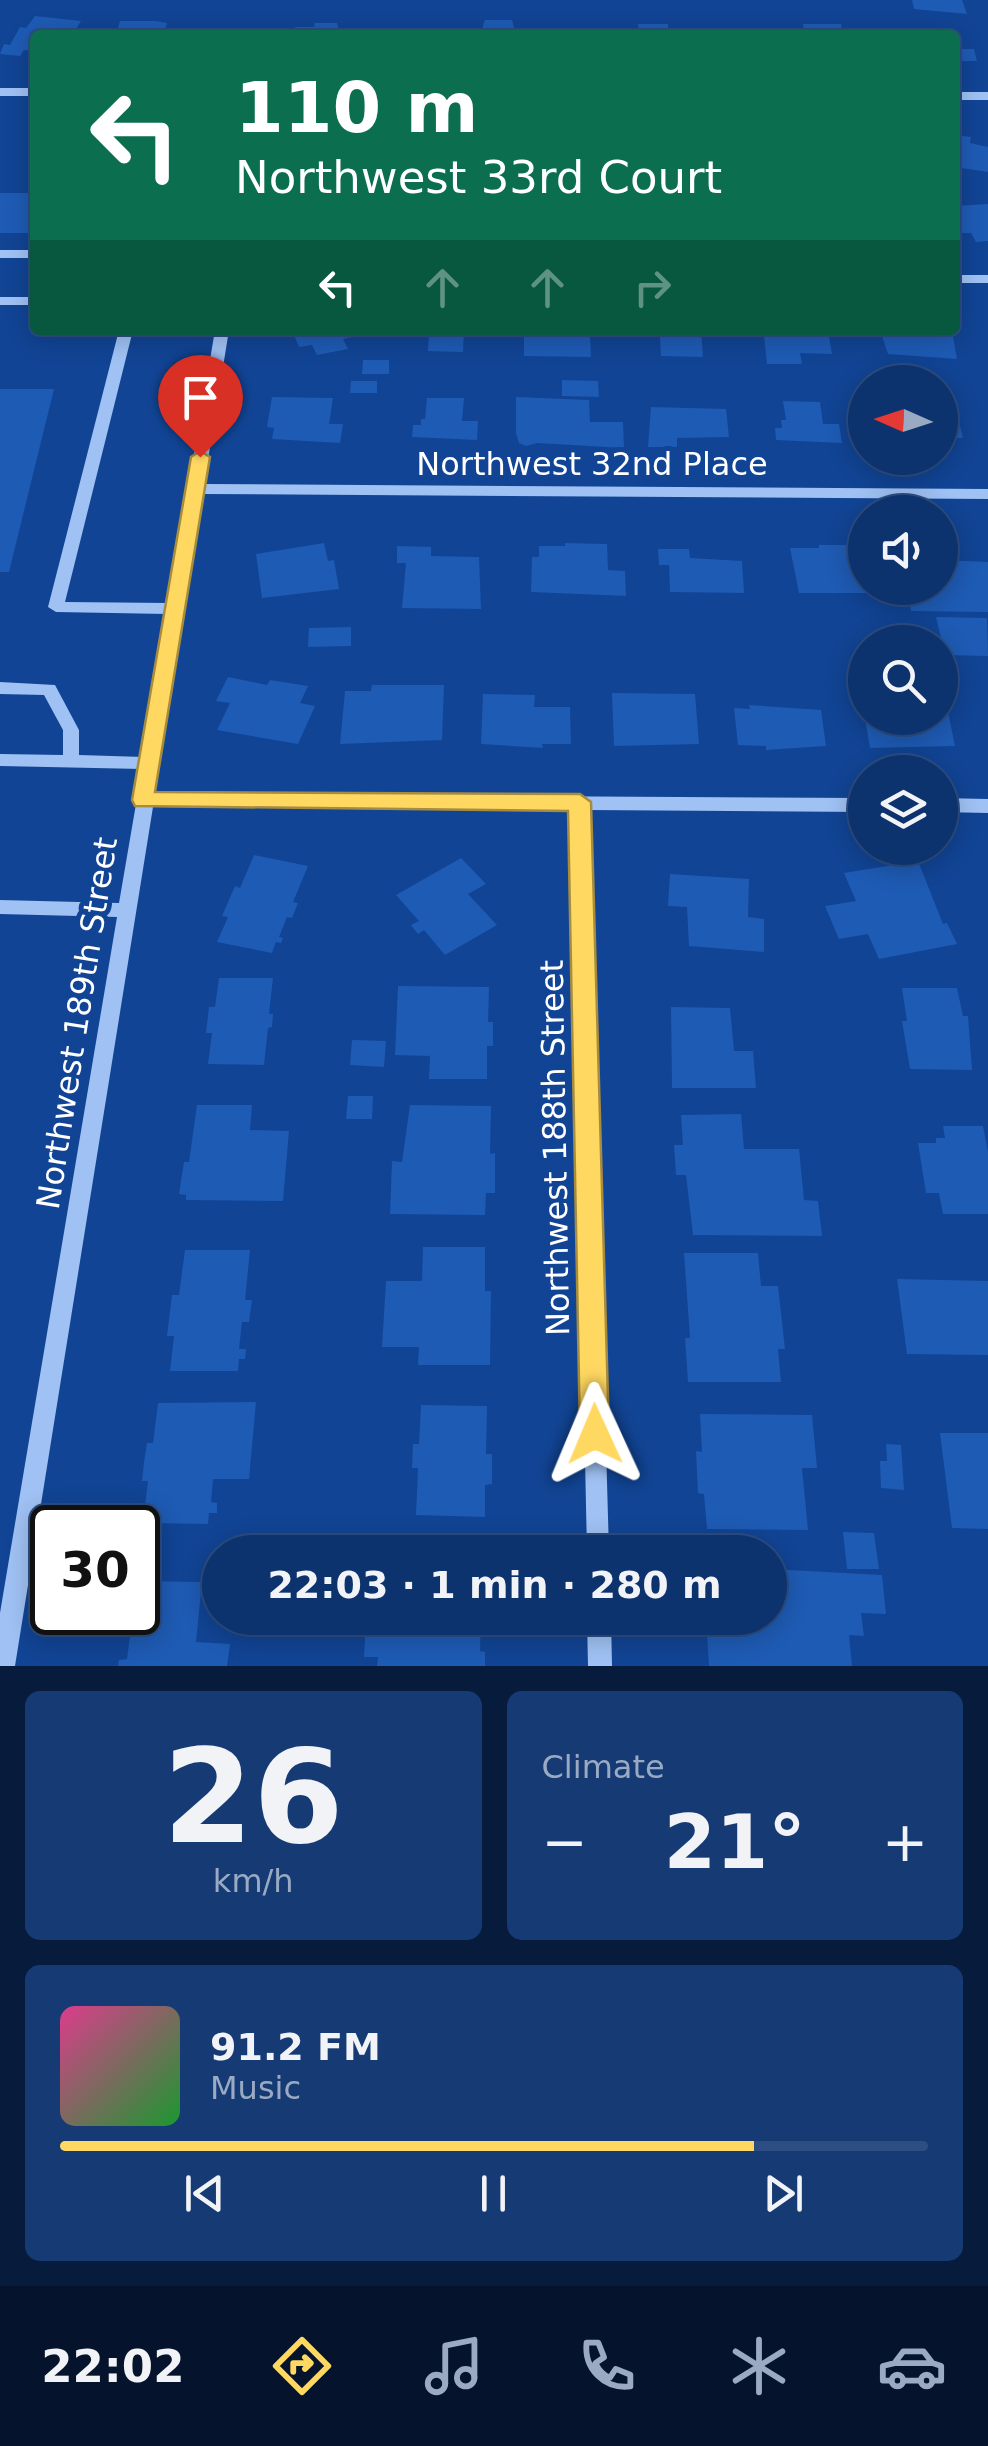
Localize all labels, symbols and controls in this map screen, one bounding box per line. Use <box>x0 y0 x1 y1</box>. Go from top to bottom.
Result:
text: 110 m <box>235 67 478 149</box>
icon: left <box>70 70 200 200</box>
text: Northwest 33rd Court <box>235 151 722 204</box>
icon: left <box>310 260 365 315</box>
icon: ahead <box>415 260 470 315</box>
icon: ahead <box>520 260 575 315</box>
icon: right <box>625 260 680 315</box>
pin <box>158 355 243 458</box>
north arrow <box>848 365 958 475</box>
map controls <box>848 365 958 865</box>
icon: arrive <box>173 370 228 425</box>
street label: Northwest 32nd Place <box>416 445 768 483</box>
button: sound <box>848 495 958 605</box>
button: search <box>848 625 958 735</box>
button: layers <box>848 755 958 865</box>
street label: Northwest 189th Street <box>29 834 125 1212</box>
street label: Northwest 188th Street <box>533 960 577 1336</box>
position arrow <box>543 1382 647 1486</box>
speed limit sign: 30 <box>30 1505 160 1635</box>
text: 22:03 · 1 min · 280 m <box>267 1563 722 1607</box>
text: 26 <box>163 1721 344 1873</box>
text: Climate <box>542 1748 665 1786</box>
text: 21° <box>664 1798 806 1886</box>
text: − <box>542 1810 588 1874</box>
text: + <box>882 1810 928 1874</box>
text: km/h <box>213 1862 294 1900</box>
text: 91.2 FM <box>210 2025 381 2069</box>
text: Music <box>210 2069 301 2107</box>
icon: previous <box>177 2166 232 2221</box>
icon: pause <box>466 2166 521 2221</box>
icon: next <box>756 2166 811 2221</box>
icon: directions <box>267 2331 337 2401</box>
icon: music <box>419 2331 489 2401</box>
icon: phone <box>572 2331 642 2401</box>
icon: climate <box>724 2331 794 2401</box>
icon: car <box>877 2331 947 2401</box>
text: 22:02 <box>41 2340 184 2393</box>

